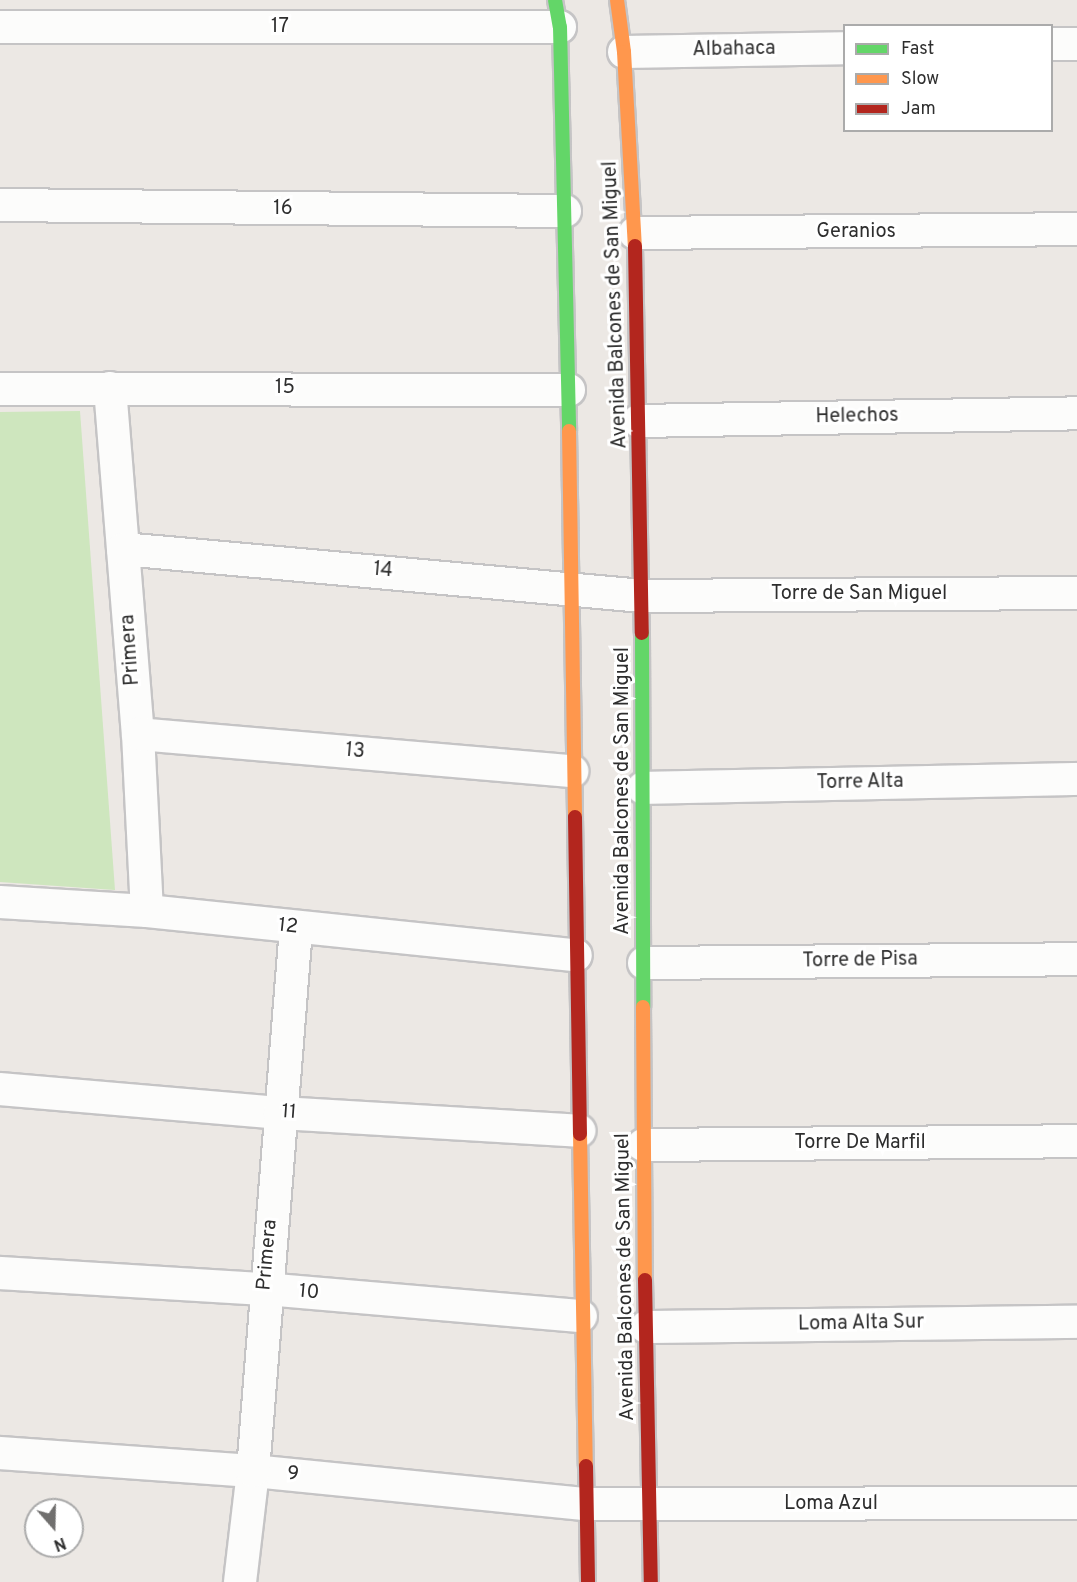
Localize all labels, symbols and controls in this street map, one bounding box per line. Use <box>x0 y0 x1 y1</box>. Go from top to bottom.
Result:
street label: 17 <box>271 15 289 39</box>
legend <box>843 24 1053 132</box>
street label: Albahaca <box>692 37 776 63</box>
text: Fast <box>901 38 934 61</box>
text: Slow <box>901 68 939 91</box>
text: Jam <box>901 98 936 121</box>
street label: Avenida Balcones de San Miguel <box>599 161 633 449</box>
street label: 16 <box>273 197 293 221</box>
street label: Geranios <box>816 220 896 244</box>
street label: 15 <box>275 376 295 400</box>
street label: Helechos <box>815 404 899 430</box>
street label: 14 <box>372 558 394 584</box>
street label: Torre de San Miguel <box>771 582 947 606</box>
street label: Primera <box>117 614 145 686</box>
street label: Avenida Balcones de San Miguel <box>611 647 635 935</box>
street label: 13 <box>344 739 366 765</box>
street label: Torre Alta <box>816 770 904 796</box>
street label: 12 <box>277 914 299 940</box>
street label: Torre de Pisa <box>802 948 918 974</box>
street label: 11 <box>281 1101 297 1125</box>
street label: Torre De Marfil <box>794 1131 926 1155</box>
street label: Avenida Balcones de San Miguel <box>611 1133 641 1421</box>
street label: Primera <box>253 1218 283 1292</box>
street label: 10 <box>298 1280 320 1306</box>
street label: Loma Alta Sur <box>797 1311 925 1337</box>
street label: 9 <box>286 1462 300 1488</box>
street label: Loma Azul <box>784 1492 878 1516</box>
north arrow <box>24 1498 84 1558</box>
text: N <box>51 1532 68 1554</box>

